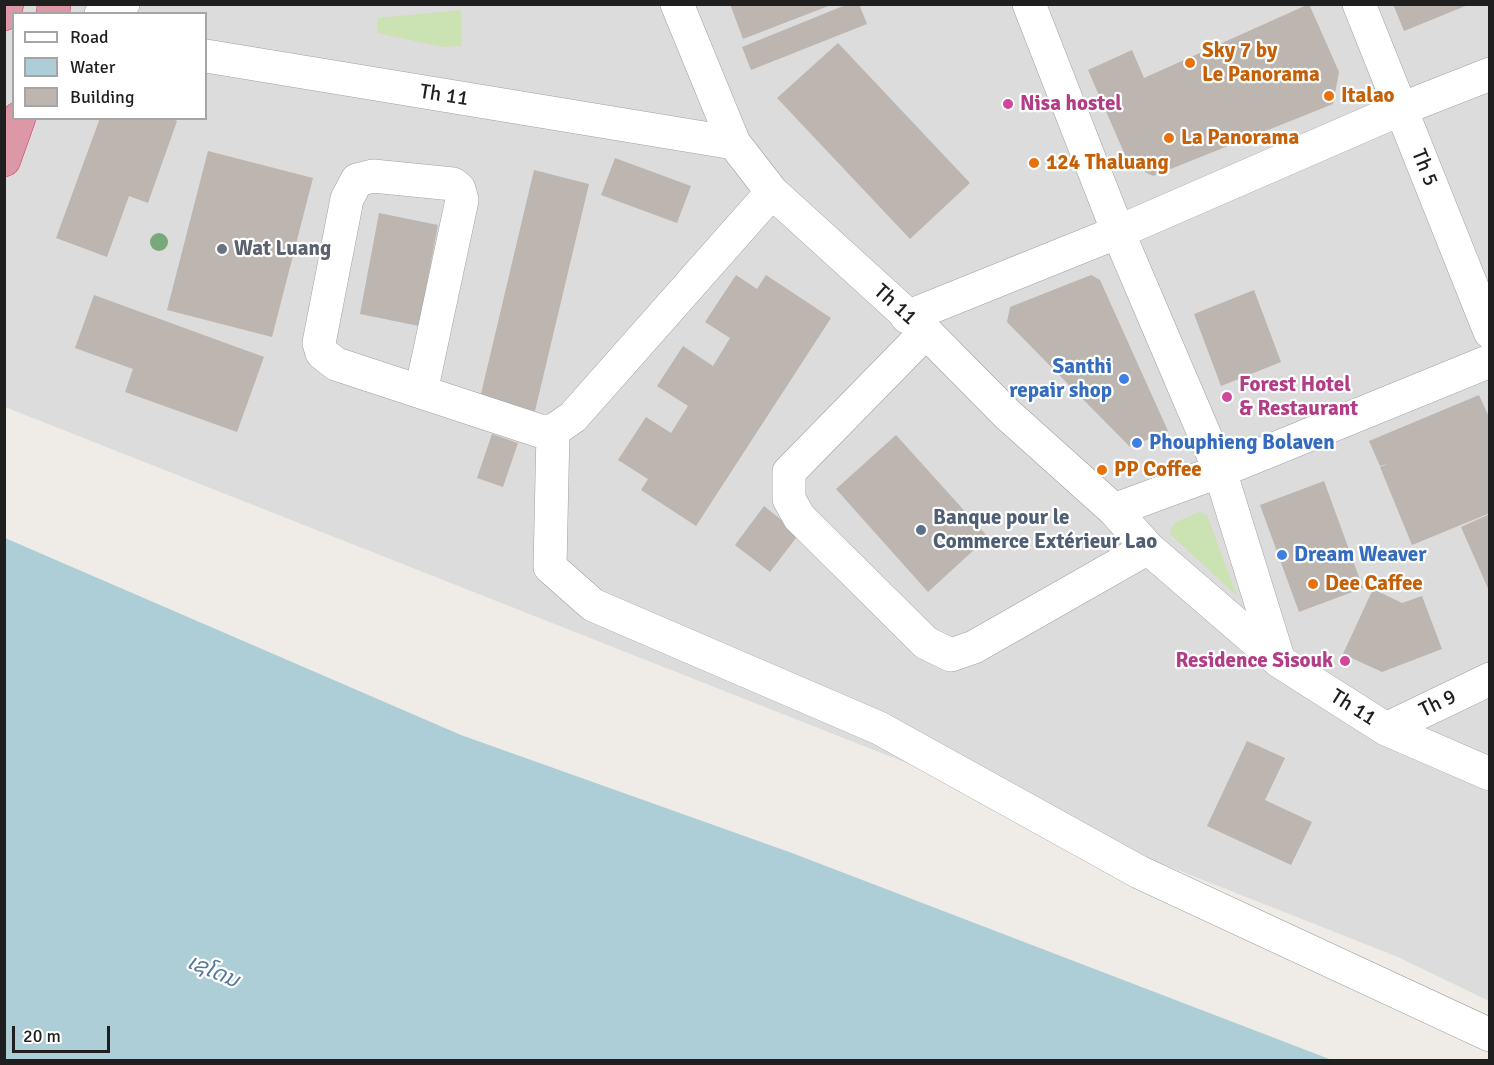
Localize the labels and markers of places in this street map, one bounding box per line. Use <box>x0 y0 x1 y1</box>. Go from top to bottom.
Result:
place label: Sky 7 by Le Panorama <box>1202 38 1320 88</box>
marker: Sky 7 by Le Panorama <box>1183 56 1197 70</box>
place label: Italao <box>1341 83 1395 109</box>
marker: Italao <box>1322 89 1336 103</box>
place label: Nisa hostel <box>1020 91 1122 117</box>
marker: Nisa hostel <box>1001 97 1015 111</box>
place label: La Panorama <box>1181 125 1299 151</box>
marker: La Panorama <box>1162 131 1176 145</box>
place label: 124 Thaluang <box>1046 150 1169 176</box>
marker: 124 Thaluang <box>1027 156 1041 170</box>
place label: Wat Luang <box>234 236 331 262</box>
marker: Wat Luang <box>215 242 229 256</box>
place label: Santhi repair shop <box>1009 354 1112 404</box>
marker: Santhi repair shop <box>1117 372 1131 386</box>
place label: Forest Hotel & Restaurant <box>1239 372 1358 422</box>
marker: Forest Hotel & Restaurant <box>1220 390 1234 404</box>
place label: Phouphieng Bolaven <box>1149 430 1335 456</box>
marker: Phouphieng Bolaven <box>1130 436 1144 450</box>
place label: PP Coffee <box>1114 457 1202 483</box>
marker: PP Coffee <box>1095 463 1109 477</box>
place label: Banque pour le Commerce Extérieur Lao <box>933 505 1157 555</box>
marker: Banque pour le Commerce Extérieur Lao <box>914 523 928 537</box>
place label: Dream Weaver <box>1294 542 1427 568</box>
marker: Dream Weaver <box>1275 548 1289 562</box>
place label: Dee Caffee <box>1325 571 1423 597</box>
marker: Dee Caffee <box>1306 577 1320 591</box>
place label: Residence Sisouk <box>1176 648 1333 674</box>
marker: Residence Sisouk <box>1338 654 1352 668</box>

